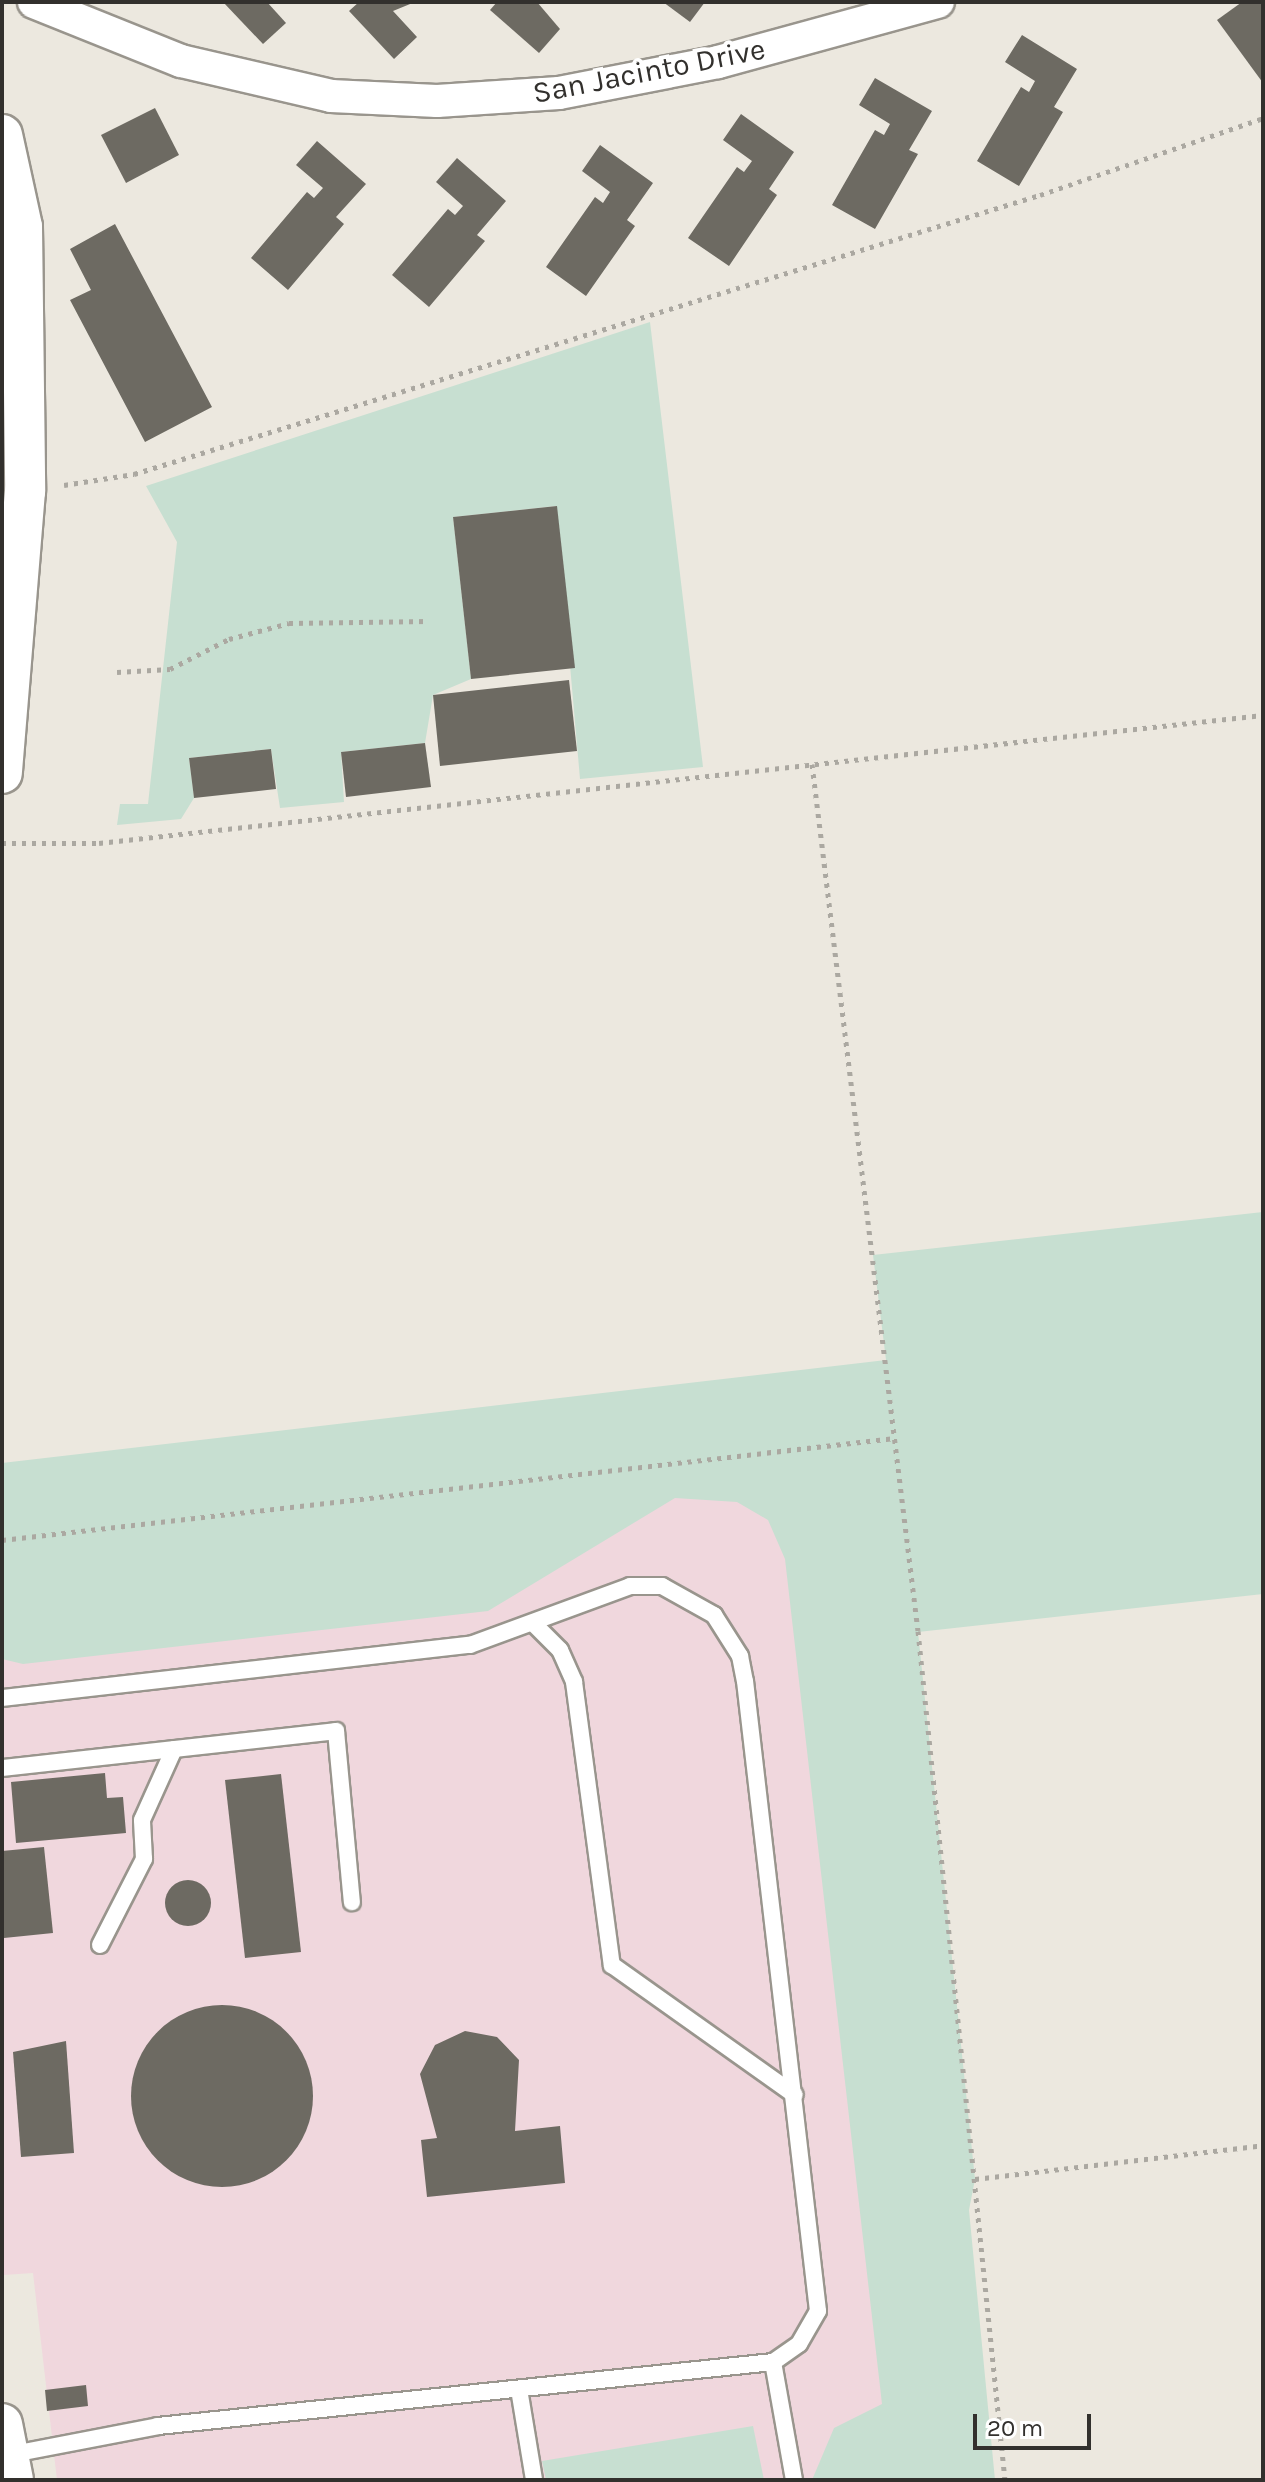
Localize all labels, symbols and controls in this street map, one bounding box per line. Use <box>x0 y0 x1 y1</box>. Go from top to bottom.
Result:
street label: San Jacinto Drive <box>530 31 768 111</box>
scale bar <box>977 2398 1095 2448</box>
text: 20 m <box>987 2414 1043 2442</box>

